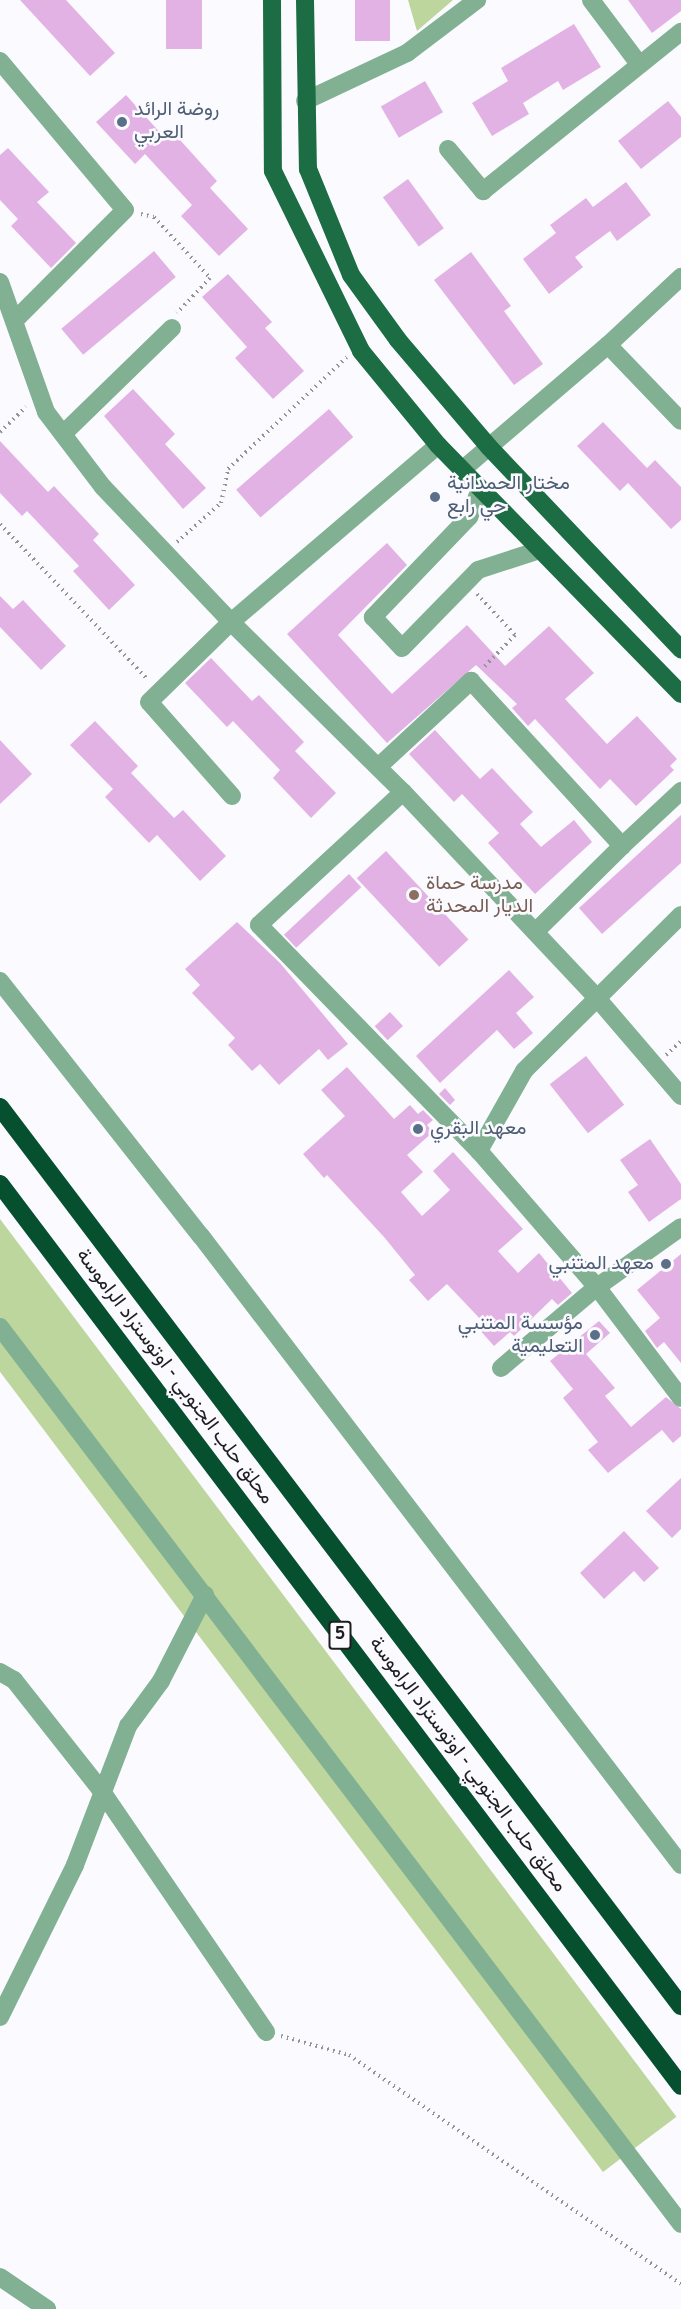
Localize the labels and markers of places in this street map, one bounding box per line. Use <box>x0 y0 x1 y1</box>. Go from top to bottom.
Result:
place label: روضة الرائد العربي <box>134 98 219 145</box>
marker: روضة الرائد العربي <box>115 115 129 129</box>
place label: مختار الحمدانية حي رابع <box>447 473 570 520</box>
marker: مختار الحمدانية حي رابع <box>428 490 442 504</box>
place label: مدرسة حماة الديار المحدثة <box>426 872 533 919</box>
marker: مدرسة حماة الديار المحدثة <box>407 888 421 902</box>
place label: معهد البقري <box>430 1117 527 1141</box>
marker: معهد البقري <box>411 1122 425 1136</box>
place label: معهد المتنبي <box>549 1252 654 1276</box>
marker: معهد المتنبي <box>659 1257 673 1271</box>
place label: مؤسسة المتنبي التعليمية <box>458 1312 583 1359</box>
marker: مؤسسة المتنبي التعليمية <box>588 1328 602 1342</box>

